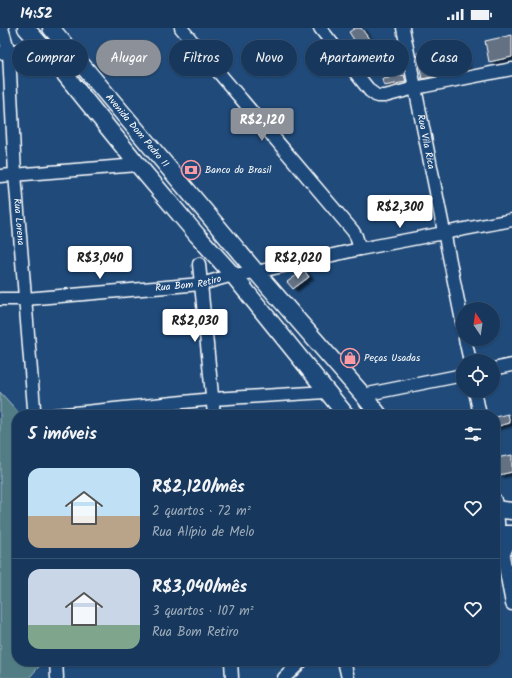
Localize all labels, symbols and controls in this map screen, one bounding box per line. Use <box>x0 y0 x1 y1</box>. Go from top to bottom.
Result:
text: 14:52 <box>20 2 53 26</box>
chip: Comprar <box>12 40 88 76</box>
chip: Alugar <box>96 40 161 76</box>
chip: Filtros <box>169 40 233 76</box>
chip: Novo <box>241 40 297 76</box>
chip: Apartamento <box>305 40 409 76</box>
chip: Casa <box>417 40 472 76</box>
street label: Avenida Dom Pedro II <box>101 90 173 171</box>
pin: R$2,120 <box>225 108 299 142</box>
text: R$2,120 <box>240 110 284 131</box>
street label: Rua Vila Rica <box>413 113 439 171</box>
bank icon: Banco do Brasil <box>180 159 202 181</box>
place label: Banco do Brasil <box>205 162 272 178</box>
pin: R$2,300 <box>363 195 437 229</box>
text: R$2,300 <box>377 197 423 218</box>
street label: Rua Lorena <box>9 198 29 246</box>
pin: R$3,040 <box>63 246 137 280</box>
pin: R$2,020 <box>261 246 335 280</box>
text: R$3,040 <box>77 248 123 269</box>
text: R$2,020 <box>274 248 322 269</box>
street label: Rua Bom Retiro <box>154 271 224 296</box>
north arrow <box>456 302 500 346</box>
map controls <box>456 302 500 398</box>
pin: R$2,030 <box>158 309 232 343</box>
text: R$2,030 <box>172 311 218 332</box>
shop icon: Peças Usadas <box>339 347 361 369</box>
place label: Peças Usadas <box>364 350 421 366</box>
button: locate <box>456 354 500 398</box>
text: 5 imóveis <box>28 421 97 448</box>
icon: filters <box>462 423 484 445</box>
text: R$2,120/mês <box>152 474 245 501</box>
icon: home <box>60 484 108 532</box>
icon: heart <box>462 497 484 519</box>
text: 2 quartos · 72 m² <box>152 501 251 522</box>
text: Rua Alípio de Melo <box>152 522 254 543</box>
text: R$3,040/mês <box>152 574 247 601</box>
icon: home <box>60 585 108 633</box>
icon: heart <box>462 598 484 620</box>
text: 3 quartos · 107 m² <box>152 601 254 622</box>
text: Rua Bom Retiro <box>152 622 239 643</box>

